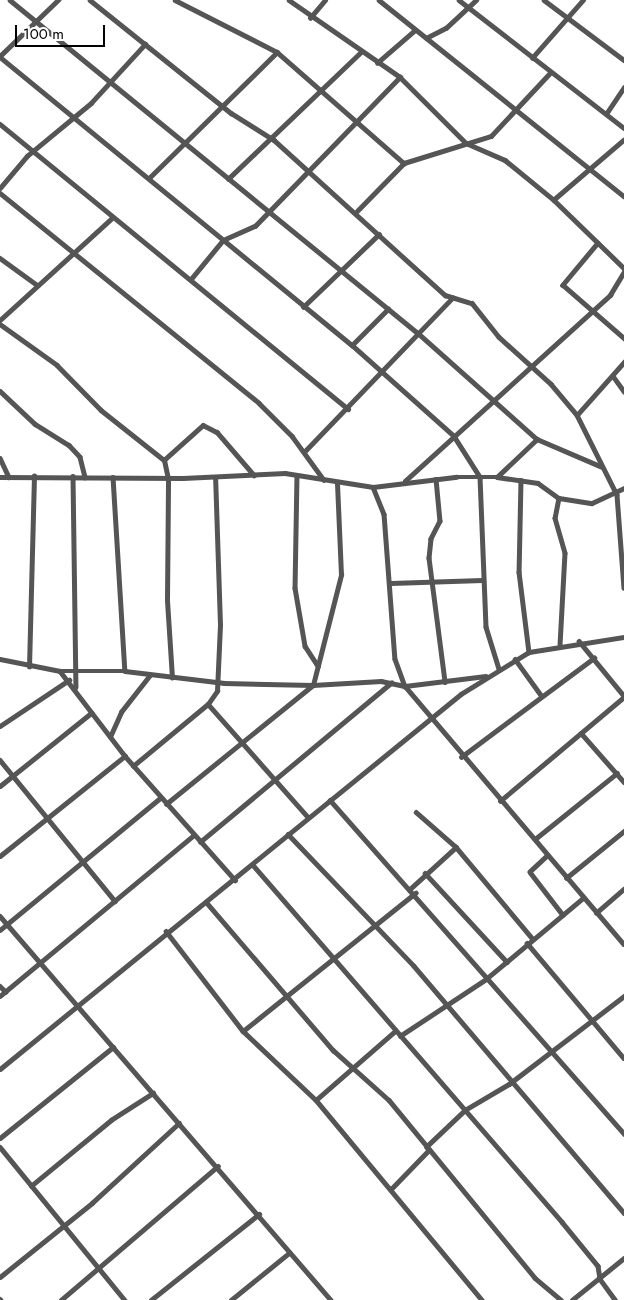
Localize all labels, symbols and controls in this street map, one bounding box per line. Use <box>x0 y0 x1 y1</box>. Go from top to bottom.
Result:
scale bar <box>18 15 108 47</box>
text: 100 m <box>23 23 64 45</box>

